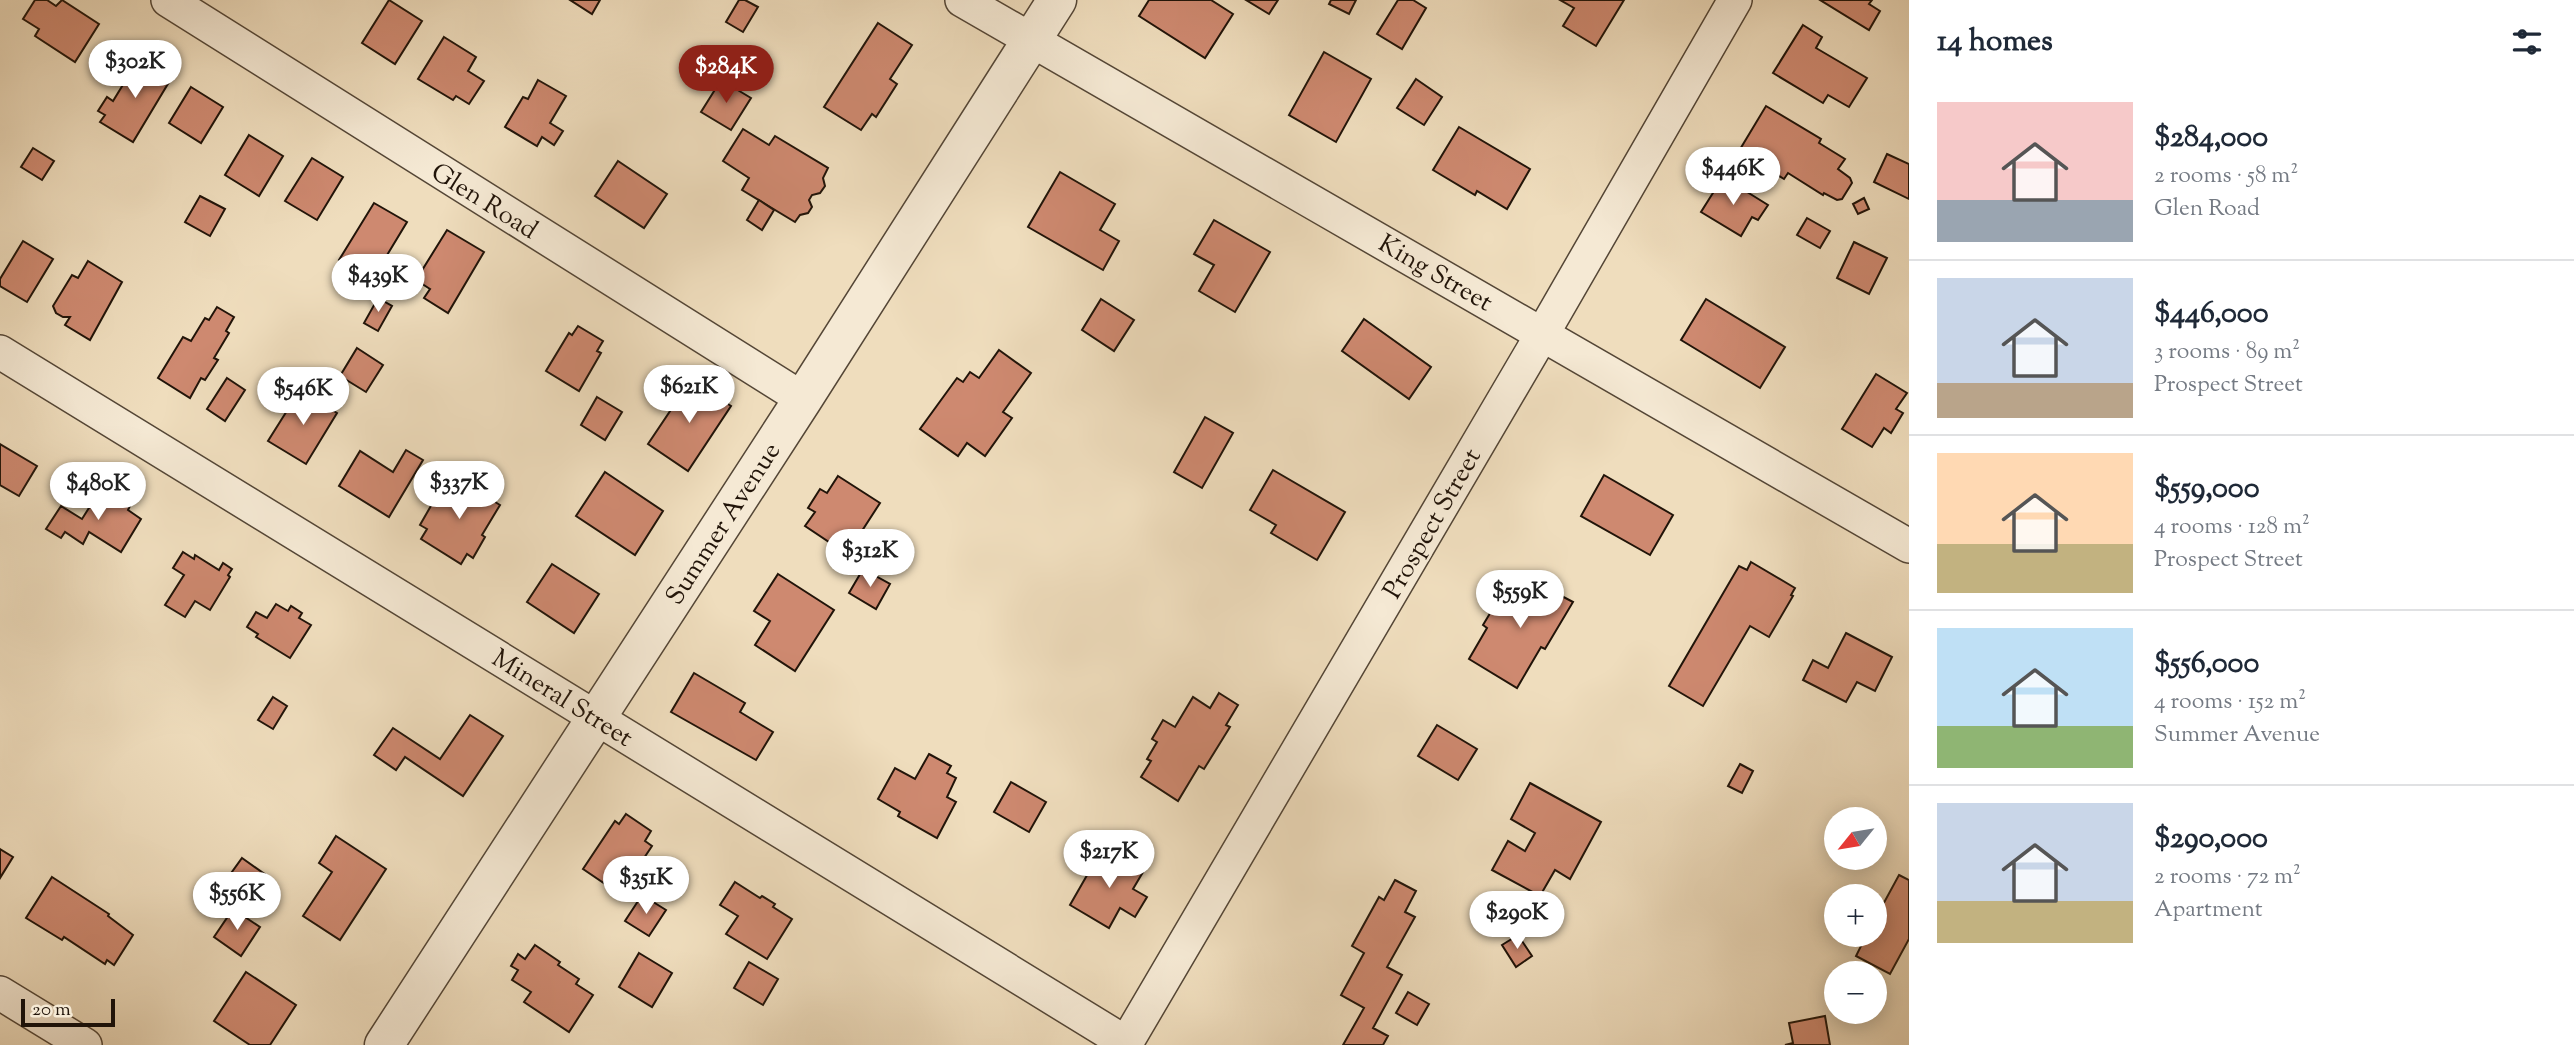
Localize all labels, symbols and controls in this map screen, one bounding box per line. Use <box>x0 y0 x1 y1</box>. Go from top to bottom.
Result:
text: 14 homes <box>1937 21 2053 64</box>
icon: filters <box>2508 23 2546 61</box>
pin: $302K <box>86 41 184 100</box>
text: $302K <box>105 46 165 79</box>
pin: $284K <box>677 46 775 105</box>
text: $284K <box>695 51 757 84</box>
text: $284,000 <box>2154 117 2268 160</box>
icon: home <box>1993 130 2077 214</box>
pin: $446K <box>1684 148 1782 207</box>
text: $446K <box>1701 153 1765 186</box>
street label: Glen Road <box>423 155 545 250</box>
text: 2 rooms · 58 m² <box>2154 160 2298 193</box>
text: Glen Road <box>2154 193 2260 226</box>
street label: King Street <box>1371 226 1499 322</box>
pin: $439K <box>329 254 427 314</box>
text: $439K <box>348 260 408 293</box>
text: $446,000 <box>2154 293 2269 336</box>
icon: home <box>1993 306 2077 390</box>
text: 3 rooms · 89 m² <box>2154 336 2300 369</box>
pin: $621K <box>640 366 738 425</box>
pin: $546K <box>254 368 352 427</box>
text: Prospect Street <box>2154 369 2303 402</box>
text: $621K <box>660 371 718 404</box>
text: $546K <box>273 373 333 406</box>
street label: Summer Avenue <box>658 436 791 613</box>
street label: Prospect Street <box>1375 442 1491 606</box>
pin: $480K <box>49 462 147 522</box>
pin: $337K <box>410 462 508 521</box>
text: $337K <box>429 467 489 500</box>
text: $480K <box>66 468 130 501</box>
text: $559,000 <box>2154 468 2260 511</box>
icon: home <box>1993 481 2077 565</box>
text: 4 rooms · 128 m² <box>2154 511 2310 544</box>
pin: $312K <box>821 530 919 589</box>
text: $312K <box>842 535 898 568</box>
text: Prospect Street <box>2154 544 2303 577</box>
pin: $559K <box>1471 570 1569 630</box>
text: $559K <box>1492 576 1548 609</box>
street label: Mineral Street <box>484 641 639 757</box>
text: $556,000 <box>2154 643 2259 686</box>
icon: home <box>1993 656 2077 740</box>
text: 4 rooms · 152 m² <box>2154 686 2306 719</box>
text: Summer Avenue <box>2154 719 2320 752</box>
north arrow <box>1824 807 1886 870</box>
map controls <box>1824 807 1887 1024</box>
text: $290,000 <box>2154 818 2268 861</box>
pin: $217K <box>1060 830 1158 890</box>
icon: home <box>1993 831 2077 915</box>
text: $217K <box>1079 836 1139 869</box>
pin: $351K <box>597 856 695 916</box>
text: 2 rooms · 72 m² <box>2154 861 2301 894</box>
text: $351K <box>619 862 673 895</box>
pin: $556K <box>188 872 286 932</box>
text: $556K <box>209 878 265 911</box>
button: + <box>1824 884 1887 947</box>
pin: $290K <box>1468 892 1566 951</box>
text: Apartment <box>2154 894 2263 927</box>
text: $290K <box>1485 897 1549 930</box>
button: − <box>1824 961 1887 1024</box>
scale bar <box>21 996 116 1028</box>
text: 20 m <box>32 997 71 1024</box>

